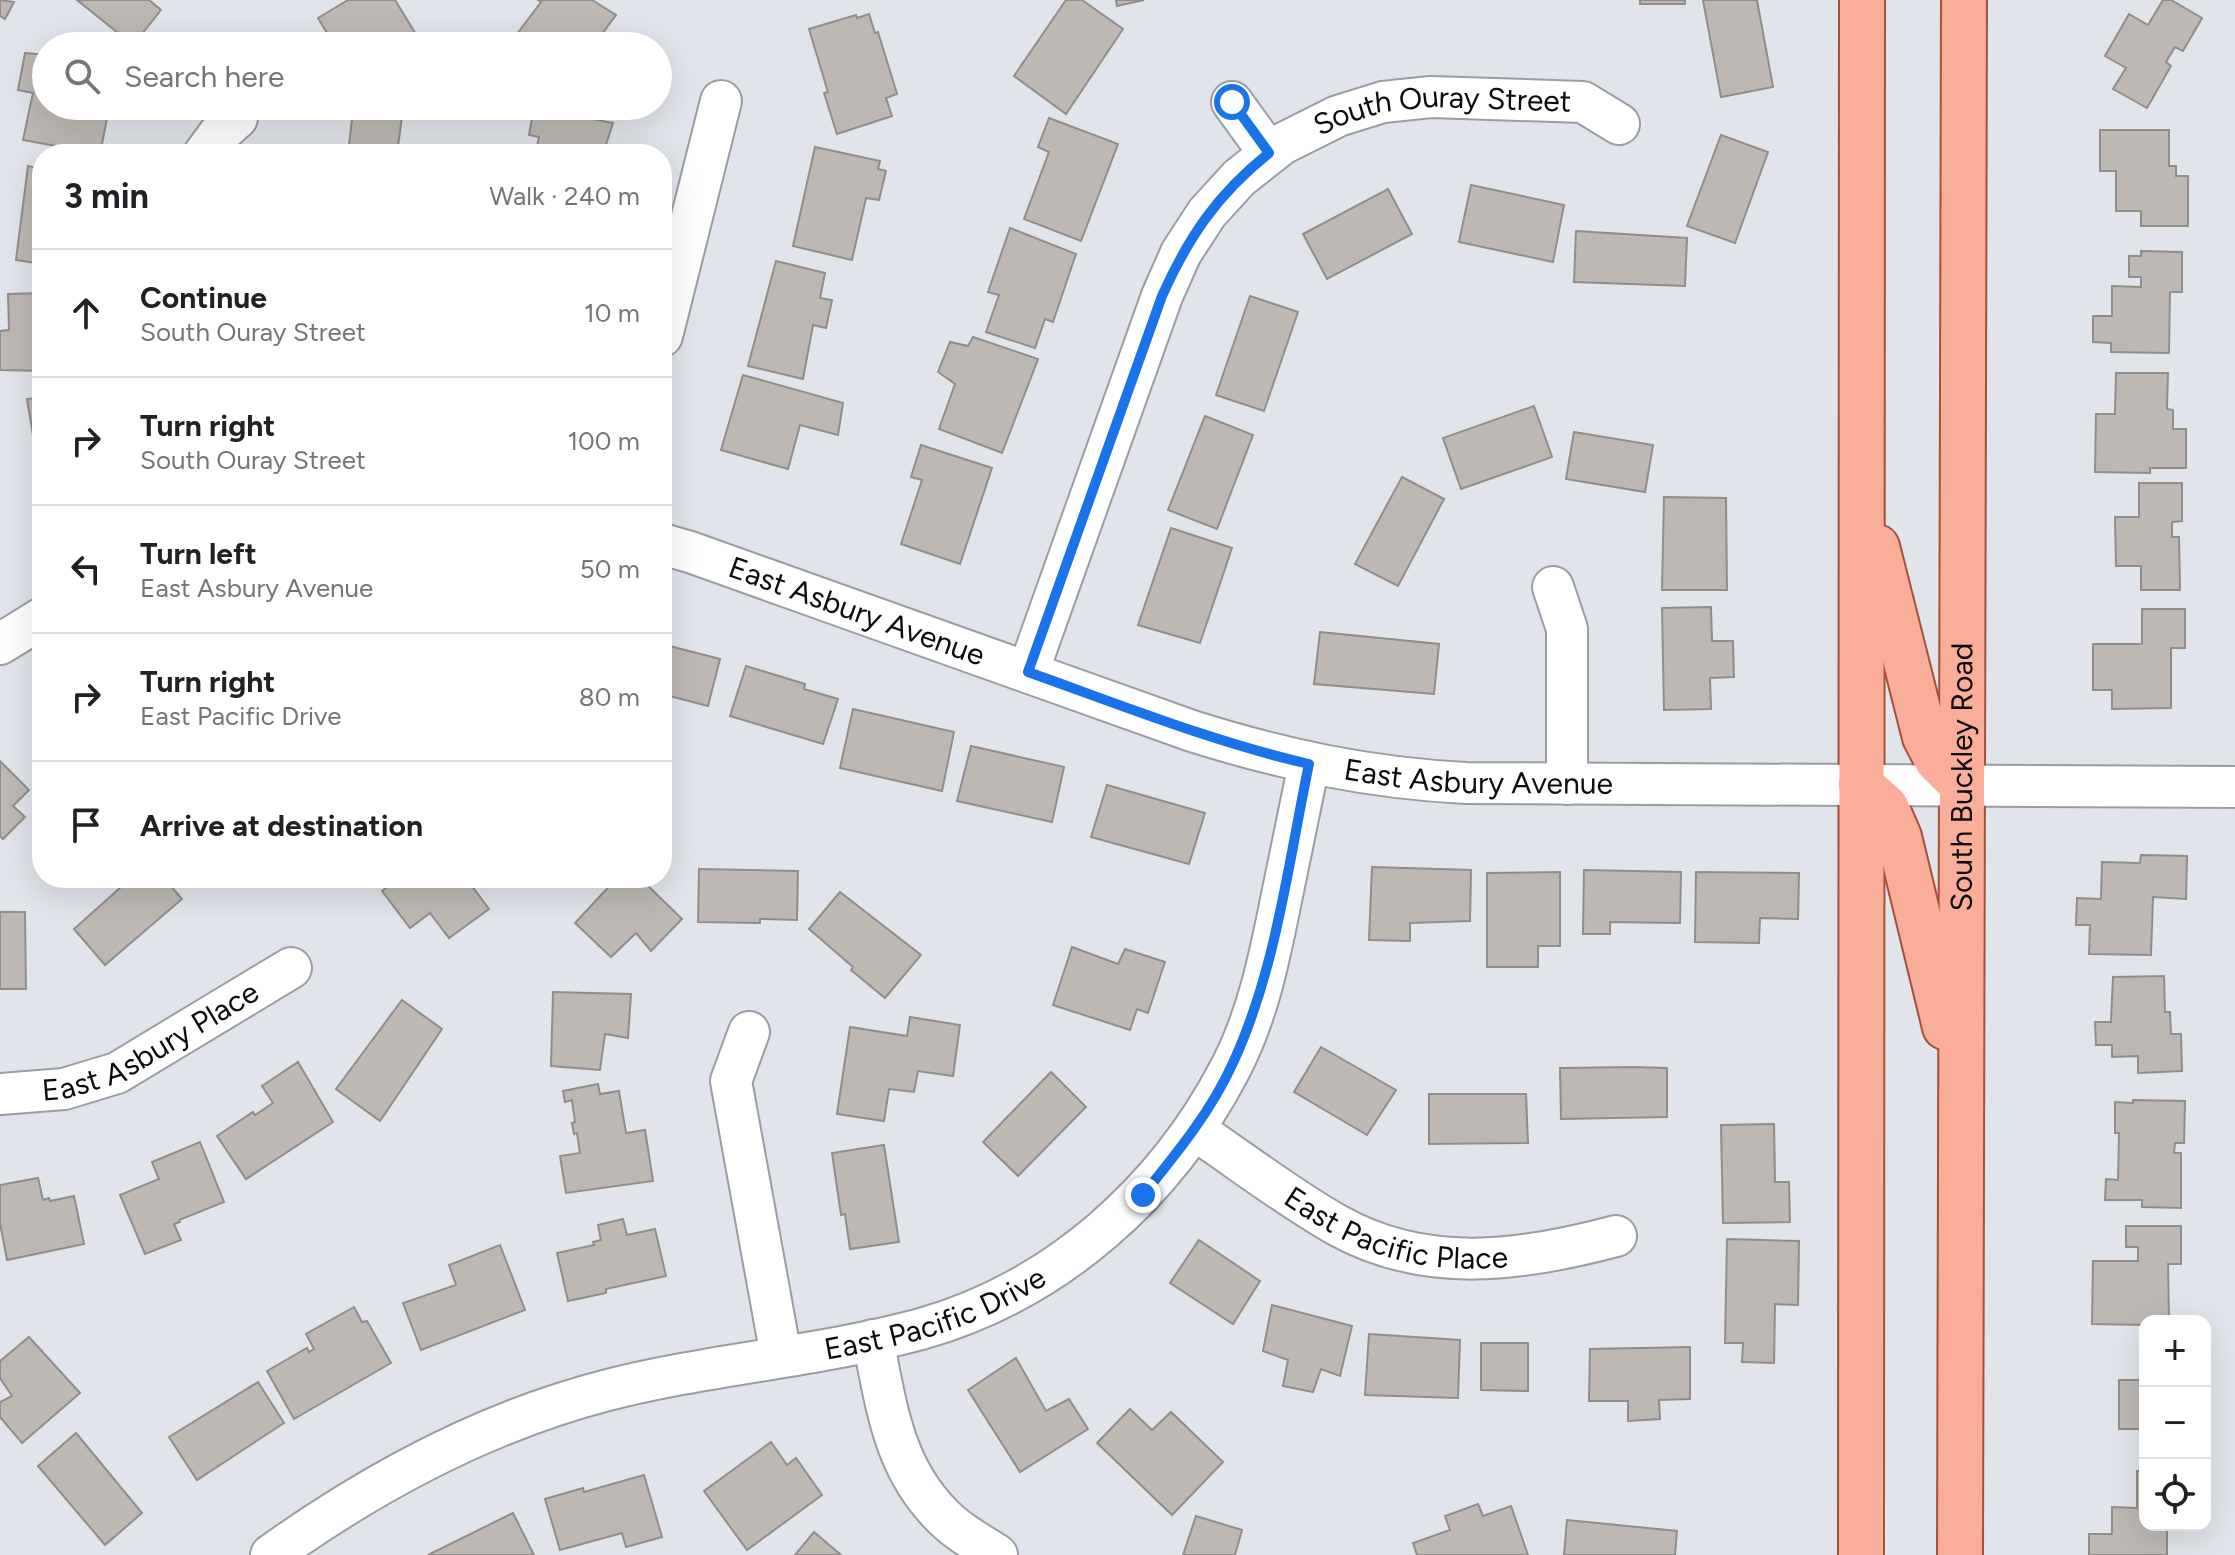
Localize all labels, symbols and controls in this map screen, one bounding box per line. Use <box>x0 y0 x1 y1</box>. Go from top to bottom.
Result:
search box <box>32 32 672 120</box>
icon: search <box>60 54 104 98</box>
text: Search here <box>124 58 284 95</box>
street label: South Ouray Street <box>1307 77 1572 143</box>
route start <box>1214 84 1250 120</box>
text: 3 min <box>64 176 149 217</box>
text: Walk · 240 m <box>489 180 640 212</box>
text: Continue <box>140 279 267 316</box>
icon: ahead <box>64 291 108 335</box>
text: 10 m <box>584 297 640 329</box>
text: South Ouray Street <box>140 316 366 348</box>
text: Turn right <box>140 407 275 444</box>
icon: right <box>64 419 108 463</box>
text: 100 m <box>567 425 640 457</box>
text: South Ouray Street <box>140 444 366 476</box>
text: Turn left <box>140 535 257 572</box>
icon: left <box>64 547 108 591</box>
street label: East Asbury Avenue <box>724 548 990 674</box>
text: 50 m <box>580 553 640 585</box>
text: East Asbury Avenue <box>140 572 373 604</box>
street label: South Buckley Road <box>1943 643 1980 911</box>
text: Turn right <box>140 663 275 700</box>
icon: right <box>64 675 108 719</box>
text: 80 m <box>579 681 640 713</box>
text: East Pacific Drive <box>140 700 341 732</box>
street label: East Asbury Avenue <box>1341 751 1613 802</box>
icon: arrive <box>64 803 108 847</box>
text: Arrive at destination <box>140 807 423 844</box>
street label: East Asbury Place <box>41 973 265 1109</box>
route end <box>1125 1177 1161 1213</box>
street label: East Pacific Place <box>1278 1178 1509 1277</box>
street label: East Pacific Drive <box>821 1258 1052 1368</box>
map controls <box>2139 1315 2211 1531</box>
button: + <box>2139 1315 2211 1387</box>
button: − <box>2139 1387 2211 1459</box>
button: locate <box>2139 1459 2211 1531</box>

